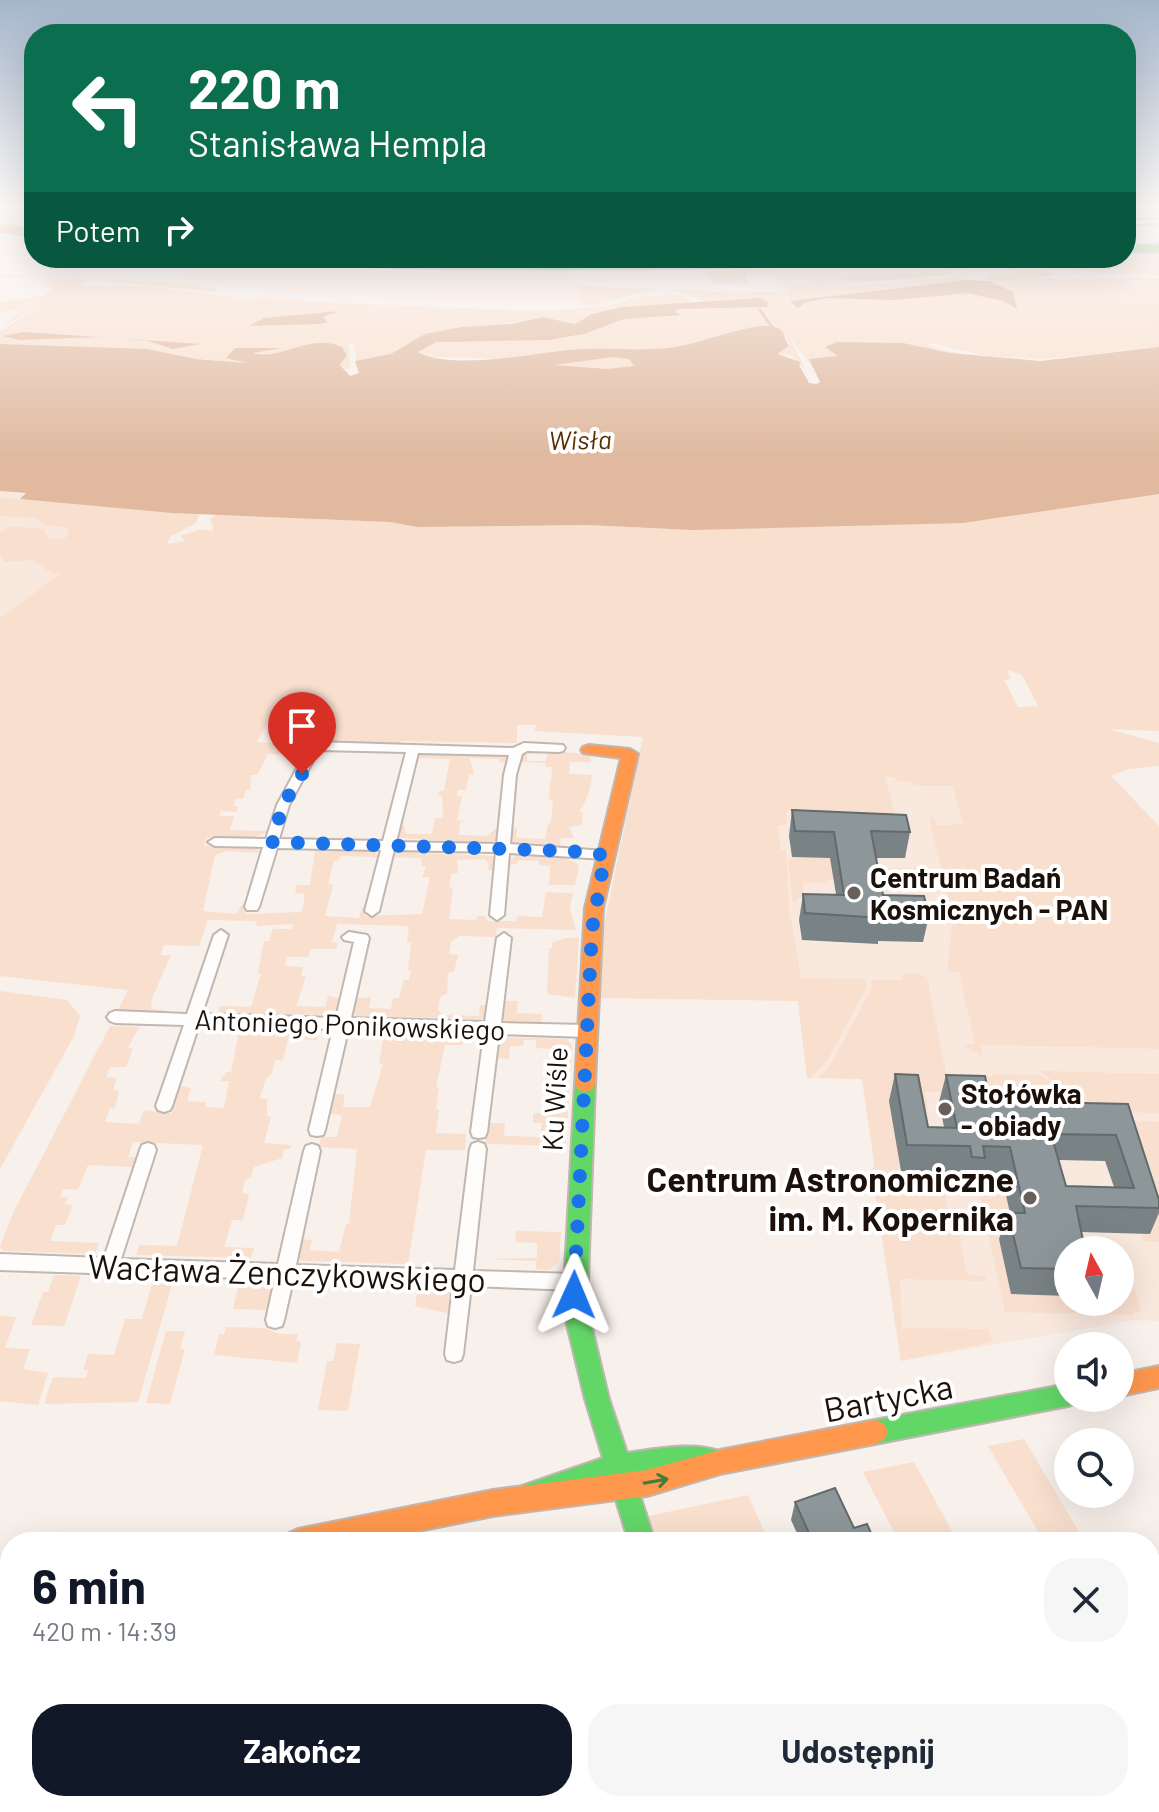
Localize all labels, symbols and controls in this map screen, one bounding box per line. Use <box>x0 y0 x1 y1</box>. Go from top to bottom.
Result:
text: 220 m <box>188 53 341 120</box>
icon: left <box>56 56 160 160</box>
text: Stanisława Hempla <box>188 121 487 164</box>
icon: right <box>157 208 201 252</box>
text: Potem <box>56 212 141 248</box>
water label: Wisła <box>548 423 612 455</box>
pin <box>268 692 336 774</box>
icon: arrive <box>280 704 324 748</box>
place label: Centrum Badań Kosmicznych - PAN <box>870 860 1108 926</box>
marker: Centrum Badań Kosmicznych - PAN <box>845 884 863 902</box>
street label: Antoniego Ponikowskiego <box>194 1002 506 1046</box>
street label: Ku Wiśle <box>534 1046 574 1152</box>
place label: Stołówka - obiady <box>961 1076 1082 1142</box>
marker: Stołówka - obiady <box>936 1100 954 1118</box>
place label: Centrum Astronomiczne im. M. Kopernika <box>647 1158 1014 1238</box>
marker: Centrum Astronomiczne im. M. Kopernika <box>1021 1189 1039 1207</box>
north arrow <box>1054 1236 1134 1316</box>
map controls <box>1054 1236 1134 1508</box>
street label: Wacława Żenczykowskiego <box>87 1245 487 1299</box>
position arrow <box>532 1253 616 1337</box>
button: sound <box>1054 1332 1134 1412</box>
street label: Bartycka <box>820 1364 956 1430</box>
button: search <box>1054 1428 1134 1508</box>
one-way arrow <box>643 1472 668 1487</box>
text: 6 min <box>32 1556 146 1614</box>
button: close <box>1044 1558 1128 1642</box>
text: 420 m · 14:39 <box>32 1615 177 1646</box>
button: Zakończ <box>32 1704 572 1796</box>
button: Udostępnij <box>588 1704 1128 1796</box>

